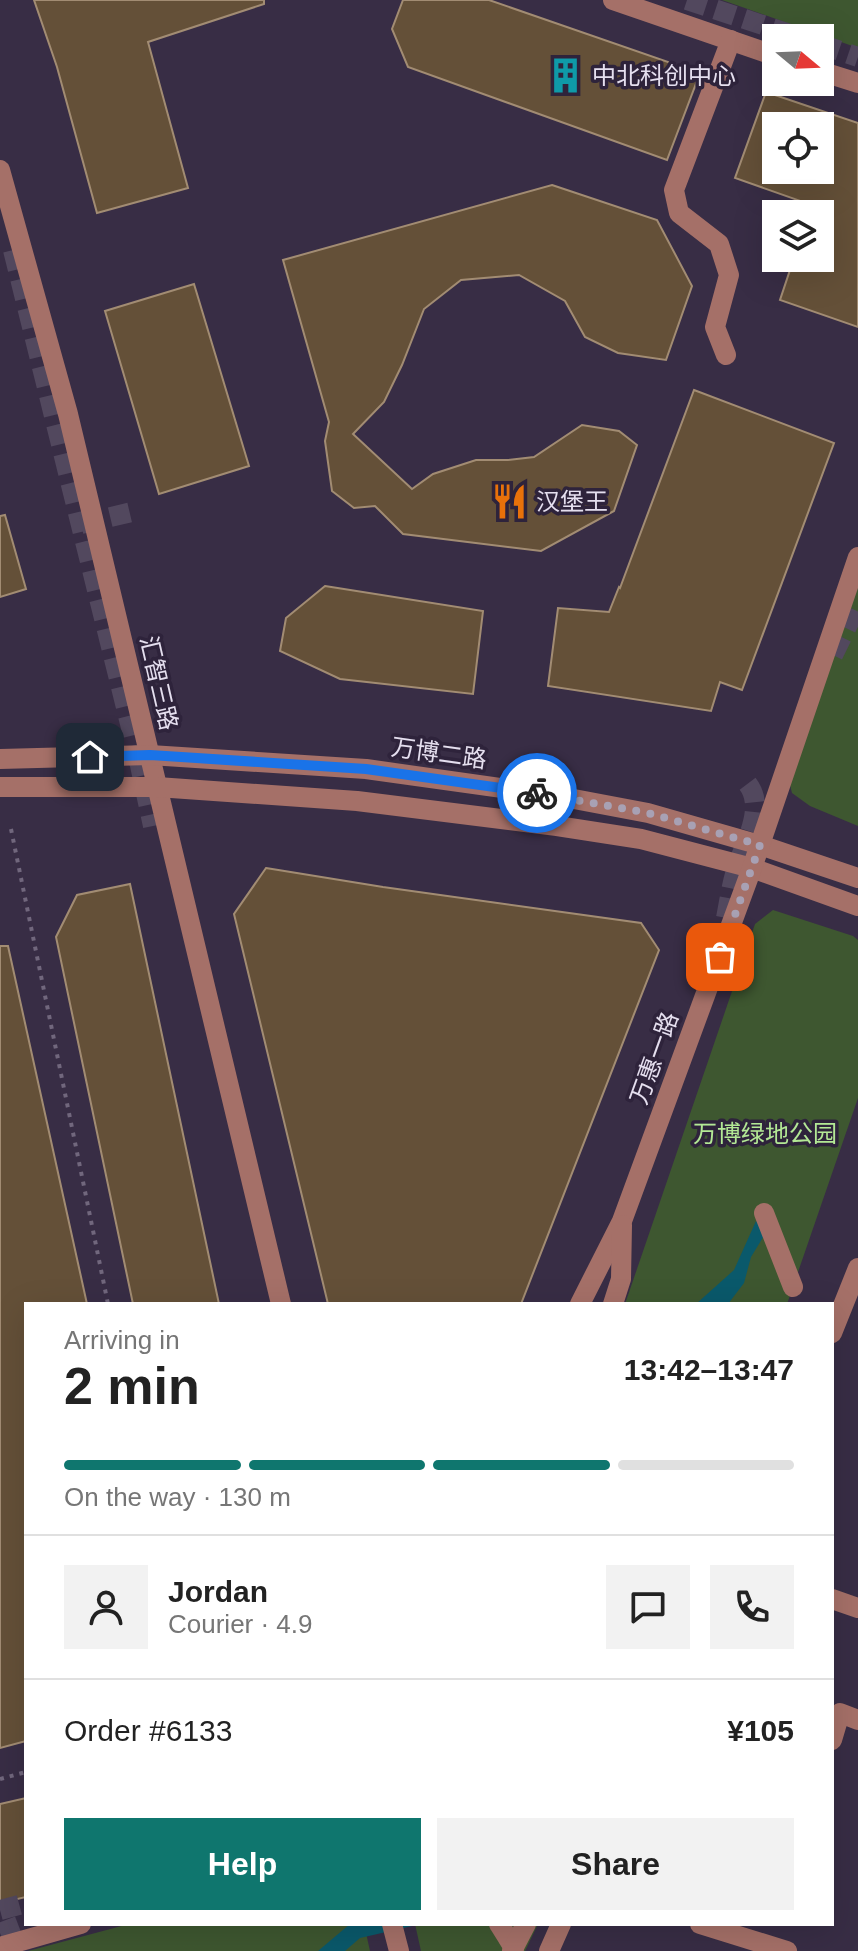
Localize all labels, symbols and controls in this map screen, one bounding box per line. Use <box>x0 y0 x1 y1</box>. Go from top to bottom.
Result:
north arrow <box>762 24 834 96</box>
map controls <box>762 24 834 272</box>
building icon: 中北科创中心 <box>547 56 585 94</box>
place label: 中北科创中心 <box>592 62 736 89</box>
button: locate <box>762 112 834 184</box>
button: layers <box>762 200 834 272</box>
restaurant icon: 汉堡王 <box>491 482 529 520</box>
place label: 汉堡王 <box>536 488 608 515</box>
street label: 汇智三路 <box>135 633 183 733</box>
pin <box>56 723 124 791</box>
street label: 万博二路 <box>390 733 488 773</box>
icon: home <box>68 735 112 779</box>
courier <box>497 753 577 833</box>
icon: bike <box>515 771 559 815</box>
pin <box>686 923 754 991</box>
icon: bag <box>698 935 742 979</box>
street label: 万惠一路 <box>625 1008 683 1108</box>
park label: 万博绿地公园 <box>693 1120 837 1147</box>
text: Arriving in <box>64 1325 180 1355</box>
text: 13:42–13:47 <box>624 1353 794 1386</box>
text: 2 min <box>64 1357 200 1415</box>
text: On the way · 130 m <box>64 1482 291 1512</box>
button: person <box>64 1565 148 1649</box>
button: chat <box>606 1565 690 1649</box>
button: phone <box>710 1565 794 1649</box>
text: Jordan <box>168 1575 268 1608</box>
text: Courier · 4.9 <box>168 1609 313 1639</box>
text: Order #6133 <box>64 1714 232 1747</box>
text: ¥105 <box>727 1714 794 1747</box>
button: Help <box>64 1818 421 1910</box>
button: Share <box>437 1818 794 1910</box>

